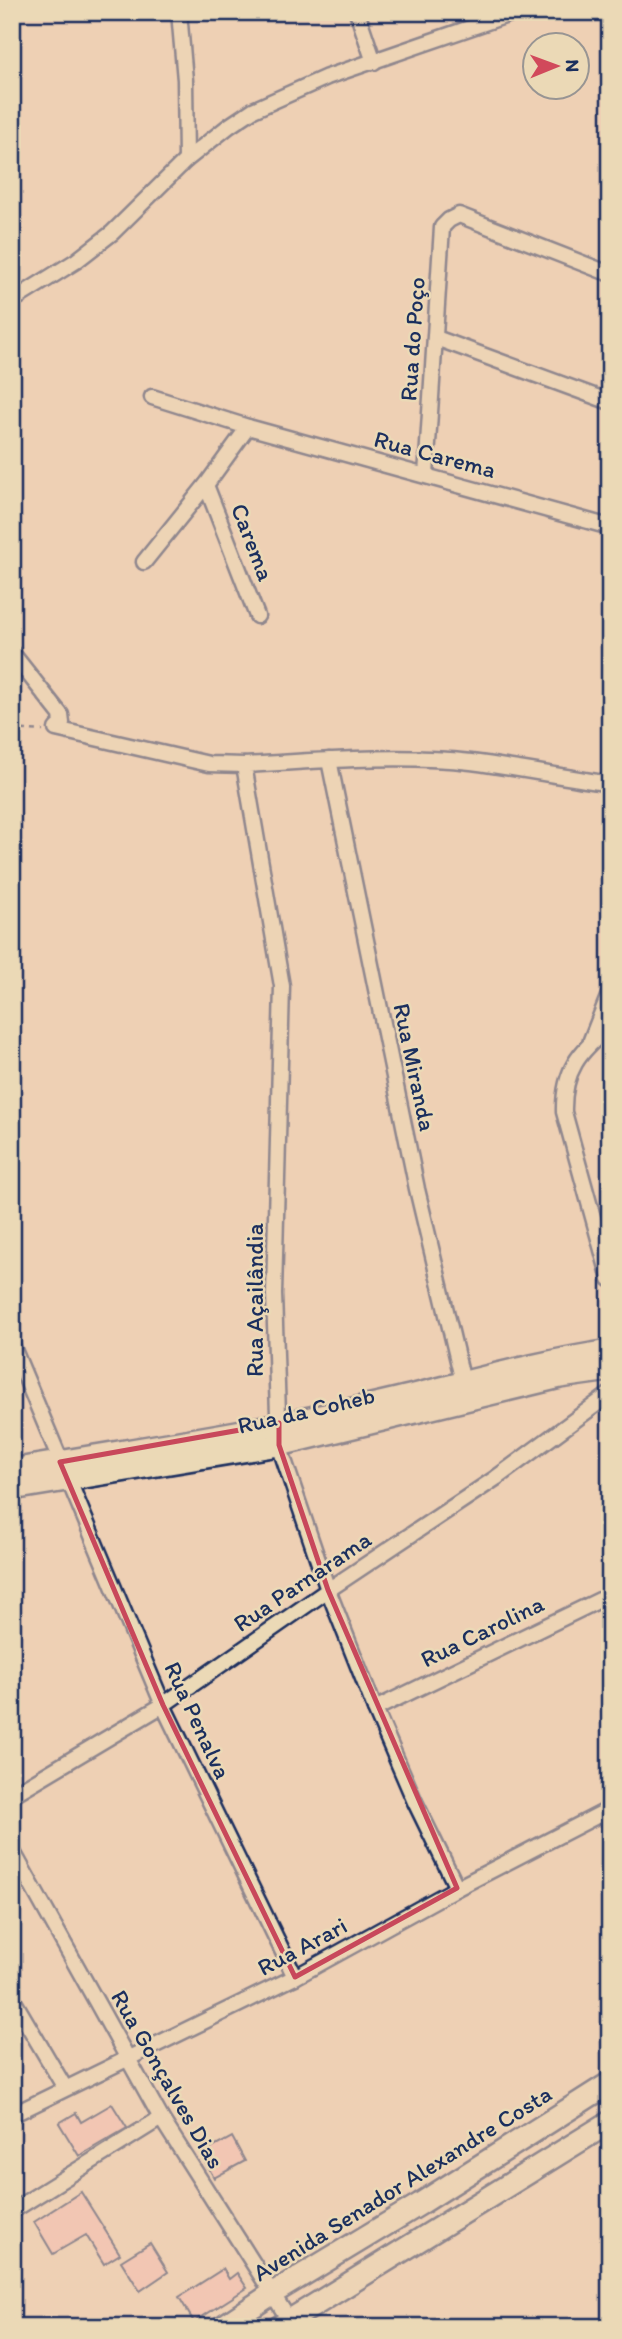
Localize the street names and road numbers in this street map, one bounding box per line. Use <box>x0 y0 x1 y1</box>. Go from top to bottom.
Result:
street label: Rua do Poço <box>393 276 431 402</box>
street label: Rua Carema <box>371 424 499 484</box>
street label: Carema <box>225 499 281 585</box>
street label: Rua Miranda <box>387 1000 443 1134</box>
street label: Rua Açailândia <box>240 1222 269 1377</box>
street label: Rua da Coheb <box>235 1380 377 1440</box>
street label: Rua Parnarama <box>228 1524 377 1638</box>
street label: Rua Carolina <box>416 1588 549 1673</box>
street label: Rua Penalva <box>158 1657 238 1783</box>
street label: Rua Arari <box>252 1910 352 1982</box>
street label: Rua Gonçalves Dias <box>105 1984 231 2174</box>
street label: Avenida Senador Alexandre Costa <box>247 2079 557 2287</box>

